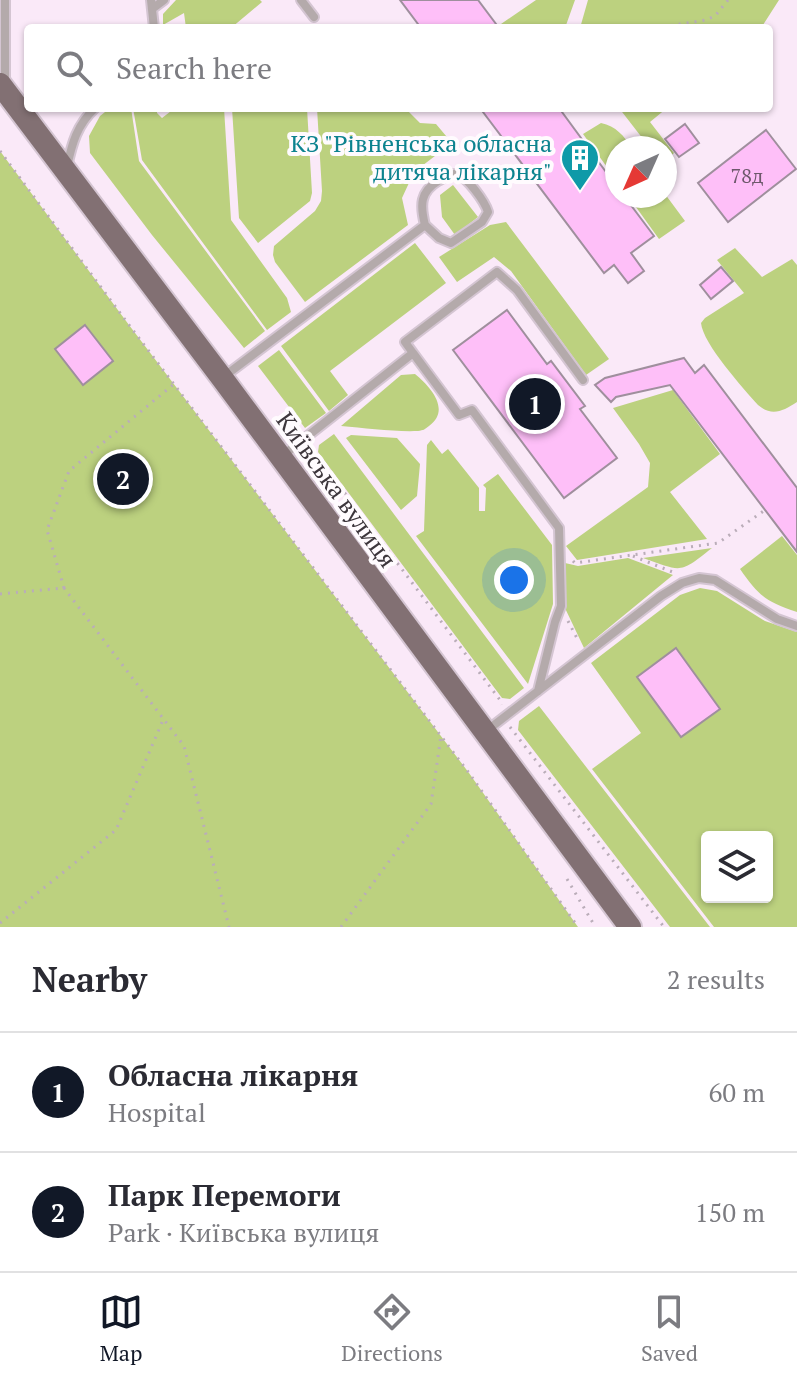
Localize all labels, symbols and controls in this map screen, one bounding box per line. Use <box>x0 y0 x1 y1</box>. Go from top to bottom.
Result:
search box <box>24 24 773 112</box>
icon: search <box>52 46 96 90</box>
text: Search here <box>116 48 272 88</box>
place label: КЗ "Рівненська обласна дитяча лікарня" <box>290 127 552 187</box>
north arrow <box>605 136 677 208</box>
building icon: КЗ "Рівненська обласна дитяча лікарня" <box>559 137 601 192</box>
house number: 78д <box>731 162 763 189</box>
pin: 1 <box>509 374 561 434</box>
street label: Київська вулиця <box>270 405 404 574</box>
pin: 2 <box>97 449 149 509</box>
your location <box>494 560 534 600</box>
map controls <box>701 831 773 903</box>
button: layers <box>701 831 773 903</box>
text: Nearby <box>32 957 147 1002</box>
text: 2 results <box>667 962 765 996</box>
text: Обласна лікарня <box>108 1055 358 1095</box>
text: 1 <box>51 1075 65 1109</box>
text: 60 m <box>709 1075 765 1109</box>
text: Hospital <box>108 1095 206 1129</box>
text: Парк Перемоги <box>108 1175 341 1215</box>
text: 2 <box>51 1195 65 1229</box>
text: 150 m <box>695 1195 765 1229</box>
text: Park · Київська вулиця <box>108 1215 379 1249</box>
tab: Map <box>99 1290 143 1367</box>
tab: Directions <box>341 1290 443 1367</box>
tab: Saved <box>641 1290 698 1367</box>

